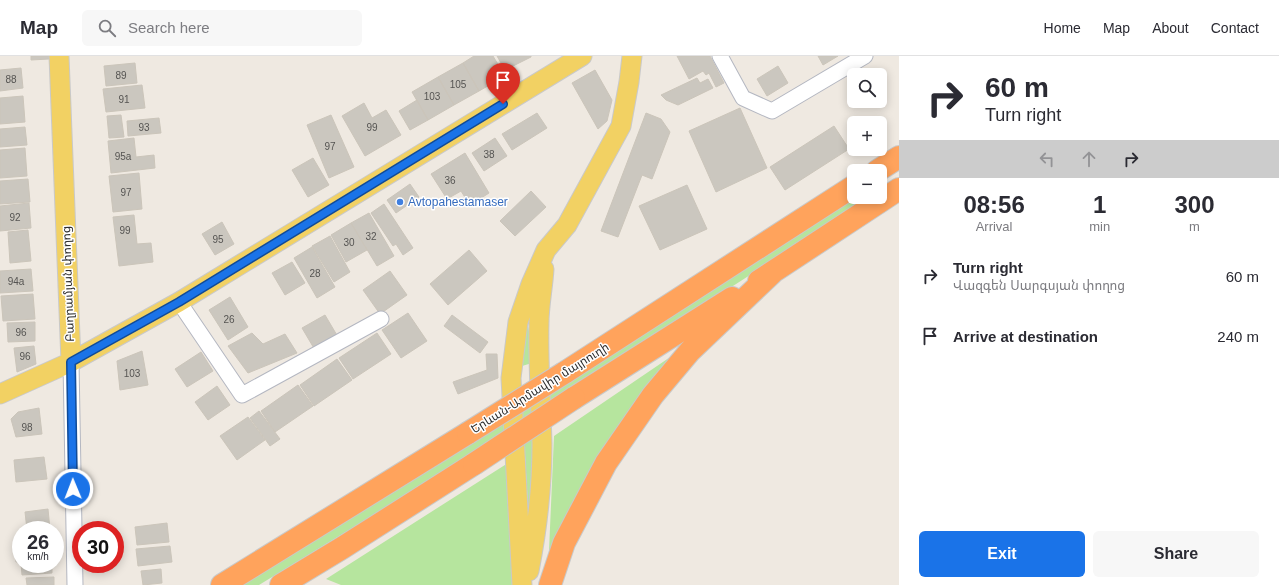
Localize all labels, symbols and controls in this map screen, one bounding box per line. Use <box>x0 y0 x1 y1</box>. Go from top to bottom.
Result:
search box <box>82 10 362 46</box>
text: Map <box>20 17 58 38</box>
icon: search <box>96 17 118 39</box>
text: Search here <box>128 19 210 36</box>
text: Home <box>1044 20 1081 36</box>
text: Map <box>1103 20 1130 36</box>
text: About <box>1152 20 1189 36</box>
text: Contact <box>1211 20 1259 36</box>
pin <box>486 63 520 104</box>
map controls <box>847 68 887 204</box>
button: search <box>847 68 887 108</box>
icon: arrive <box>492 69 514 91</box>
house number: 89 <box>115 70 127 81</box>
icon: right <box>919 72 971 124</box>
text: 60 m <box>985 72 1049 103</box>
house number: 88 <box>5 74 17 85</box>
house number: 105 <box>450 79 467 90</box>
house number: 103 <box>424 91 441 102</box>
house number: 91 <box>118 94 130 105</box>
text: Turn right <box>985 105 1061 125</box>
button: + <box>847 116 887 156</box>
house number: 93 <box>138 122 150 133</box>
house number: 99 <box>366 122 378 133</box>
house number: 97 <box>324 141 336 152</box>
icon: left <box>1036 148 1058 170</box>
icon: ahead <box>1078 148 1100 170</box>
icon: right <box>1120 148 1142 170</box>
house number: 38 <box>483 149 495 160</box>
house number: 95а <box>115 151 132 162</box>
button: − <box>847 164 887 204</box>
house number: 36 <box>444 175 456 186</box>
house number: 97 <box>120 187 132 198</box>
text: 08:56 <box>963 191 1025 218</box>
text: 1 <box>1093 191 1106 218</box>
text: 300 <box>1175 191 1215 218</box>
place label: Avtopahestamaser <box>408 195 508 209</box>
marker: Avtopahestamaser <box>395 197 405 207</box>
house number: 92 <box>9 212 21 223</box>
text: Arrival <box>976 219 1013 234</box>
text: min <box>1089 219 1110 234</box>
text: m <box>1189 219 1200 234</box>
house number: 99 <box>119 225 131 236</box>
street label: Բաղրամյան փողոց <box>59 226 77 342</box>
house number: 32 <box>365 231 377 242</box>
house number: 95 <box>212 234 224 245</box>
house number: 30 <box>343 237 355 248</box>
text: Turn right <box>953 259 1023 276</box>
icon: right <box>919 265 941 287</box>
house number: 28 <box>309 268 321 279</box>
text: 60 m <box>1226 268 1259 285</box>
house number: 94а <box>8 276 25 287</box>
text: Վազգեն Սարգսյան փողոց <box>953 278 1125 293</box>
house number: 26 <box>223 314 235 325</box>
icon: arrive <box>919 325 941 347</box>
house number: 96 <box>15 327 27 338</box>
text: Arrive at destination <box>953 328 1098 345</box>
text: 240 m <box>1217 328 1259 345</box>
street label: Երևան-Արմավիր մայրուղի <box>468 340 612 436</box>
house number: 96 <box>19 351 31 362</box>
house number: 103 <box>124 368 141 379</box>
house number: 98 <box>21 422 33 433</box>
position arrow <box>52 468 94 510</box>
speed limit sign: 30 <box>72 521 124 573</box>
text: 26 <box>27 531 49 553</box>
button: Exit <box>919 531 1085 577</box>
button: Share <box>1093 531 1259 577</box>
text: km/h <box>27 551 49 562</box>

